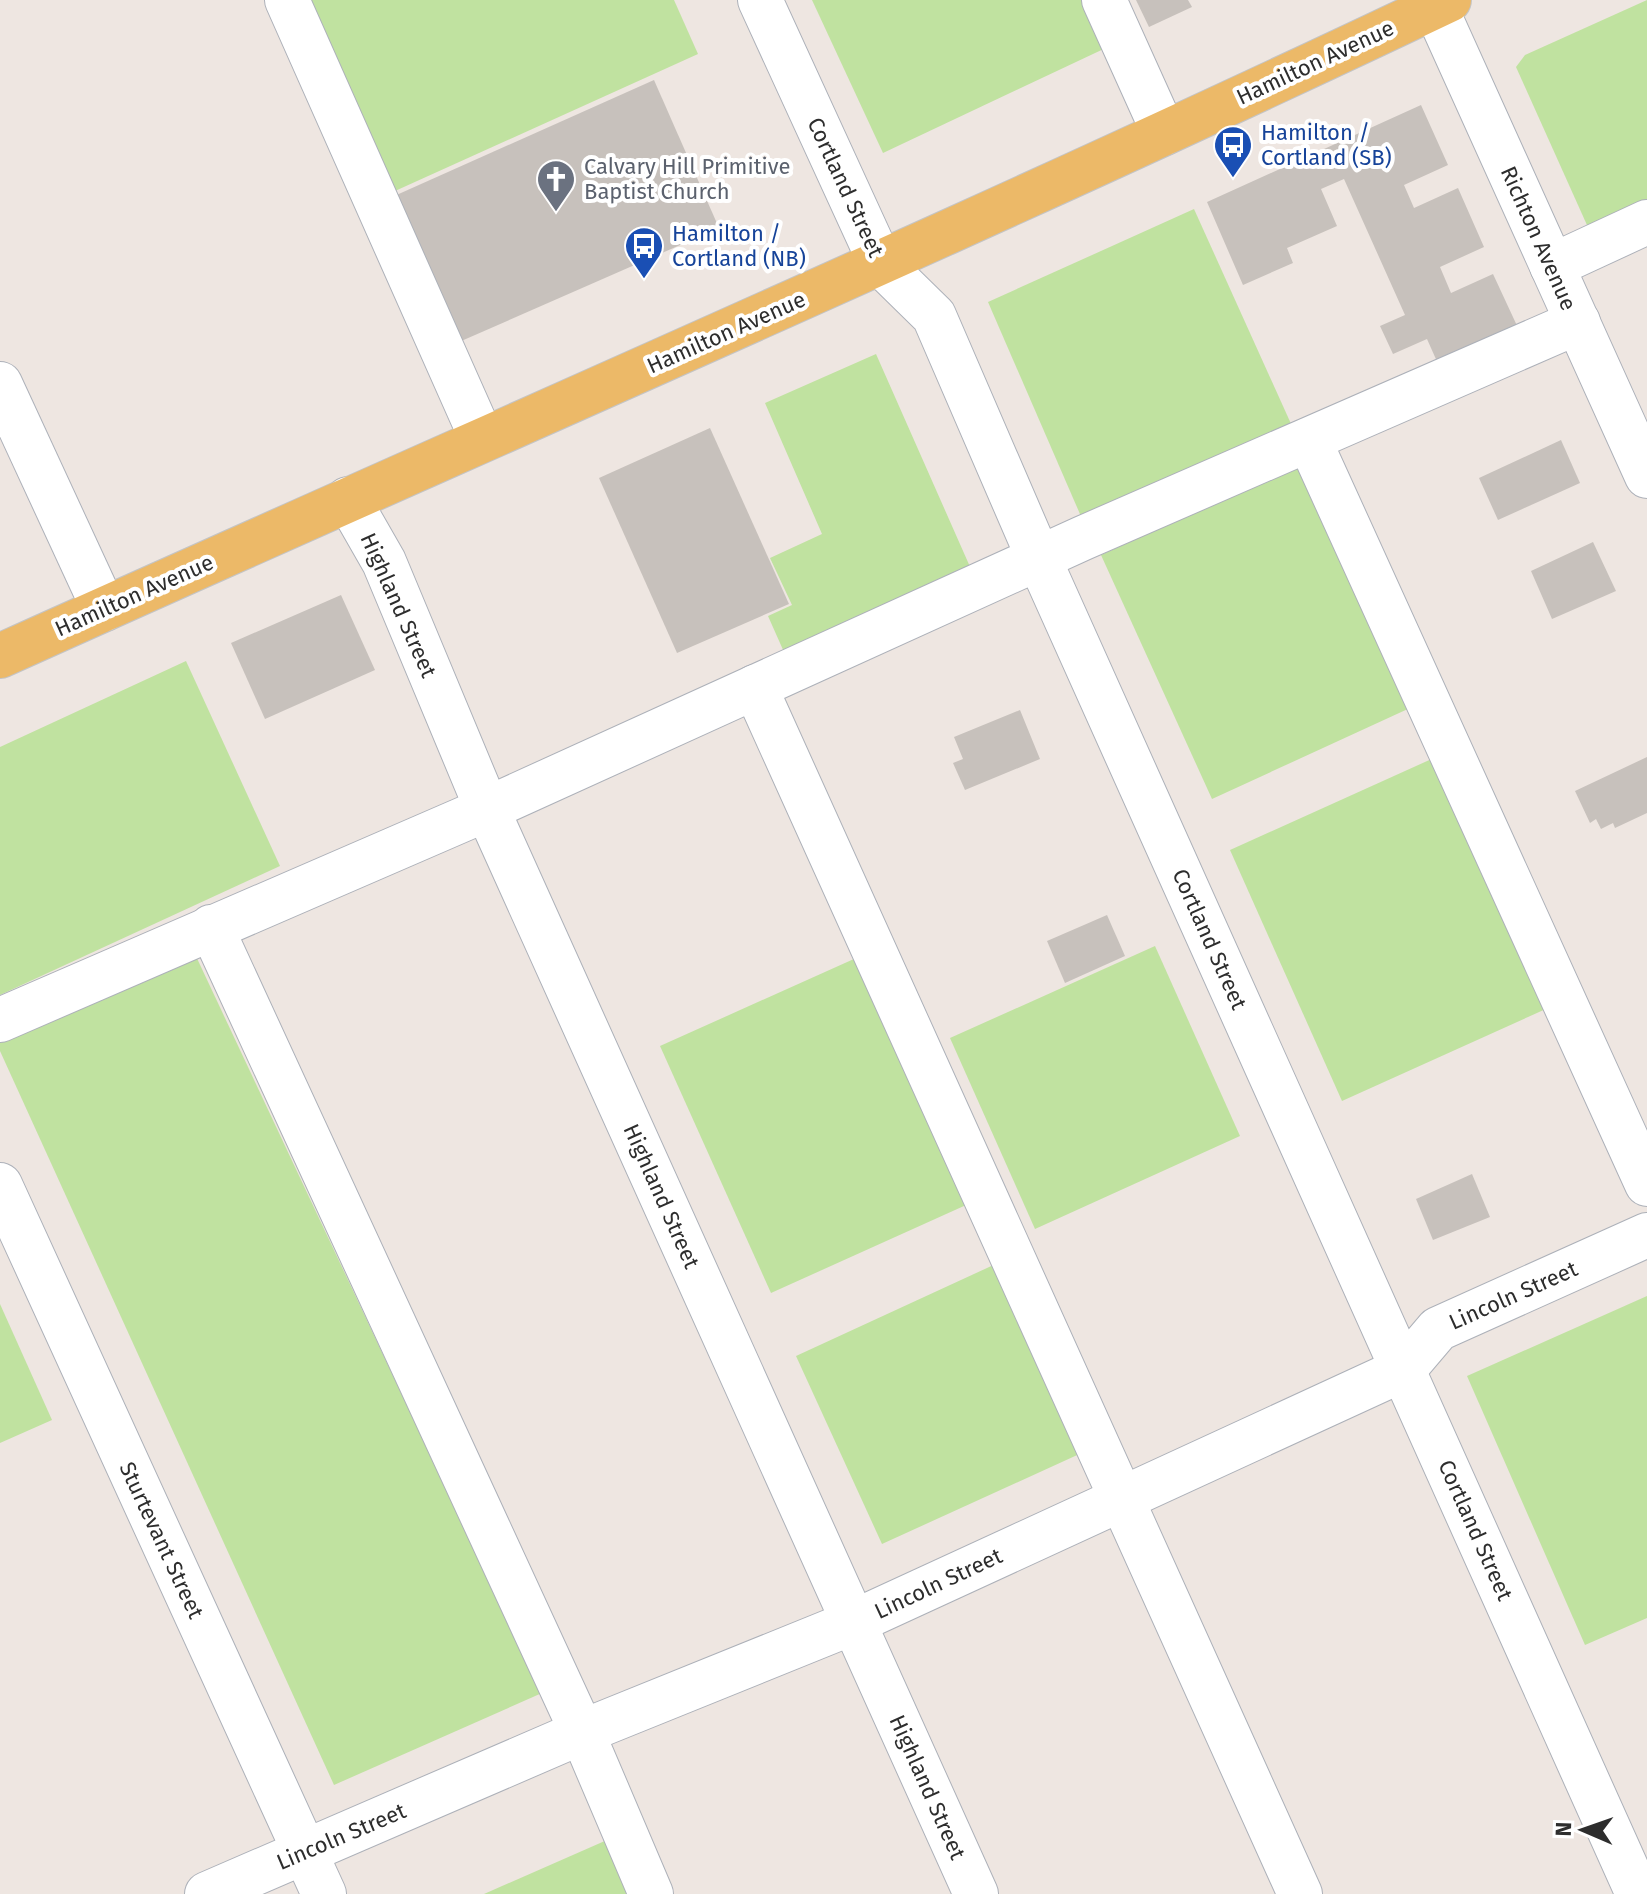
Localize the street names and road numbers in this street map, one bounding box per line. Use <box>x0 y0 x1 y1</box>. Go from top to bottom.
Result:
street label: Hamilton Avenue <box>1232 14 1398 111</box>
street label: Cortland Street <box>801 113 890 261</box>
street label: Richton Avenue <box>1495 162 1582 315</box>
street label: Hamilton Avenue <box>643 285 810 379</box>
street label: Highland Street <box>355 529 442 682</box>
street label: Hamilton Avenue <box>51 548 218 642</box>
street label: Cortland Street <box>1167 865 1253 1014</box>
street label: Highland Street <box>618 1120 705 1273</box>
street label: Lincoln Street <box>1445 1255 1582 1336</box>
street label: Cortland Street <box>1433 1456 1519 1605</box>
street label: Sturtevant Street <box>113 1458 210 1623</box>
street label: Lincoln Street <box>870 1542 1006 1625</box>
street label: Highland Street <box>884 1711 971 1864</box>
street label: Lincoln Street <box>272 1797 410 1876</box>

